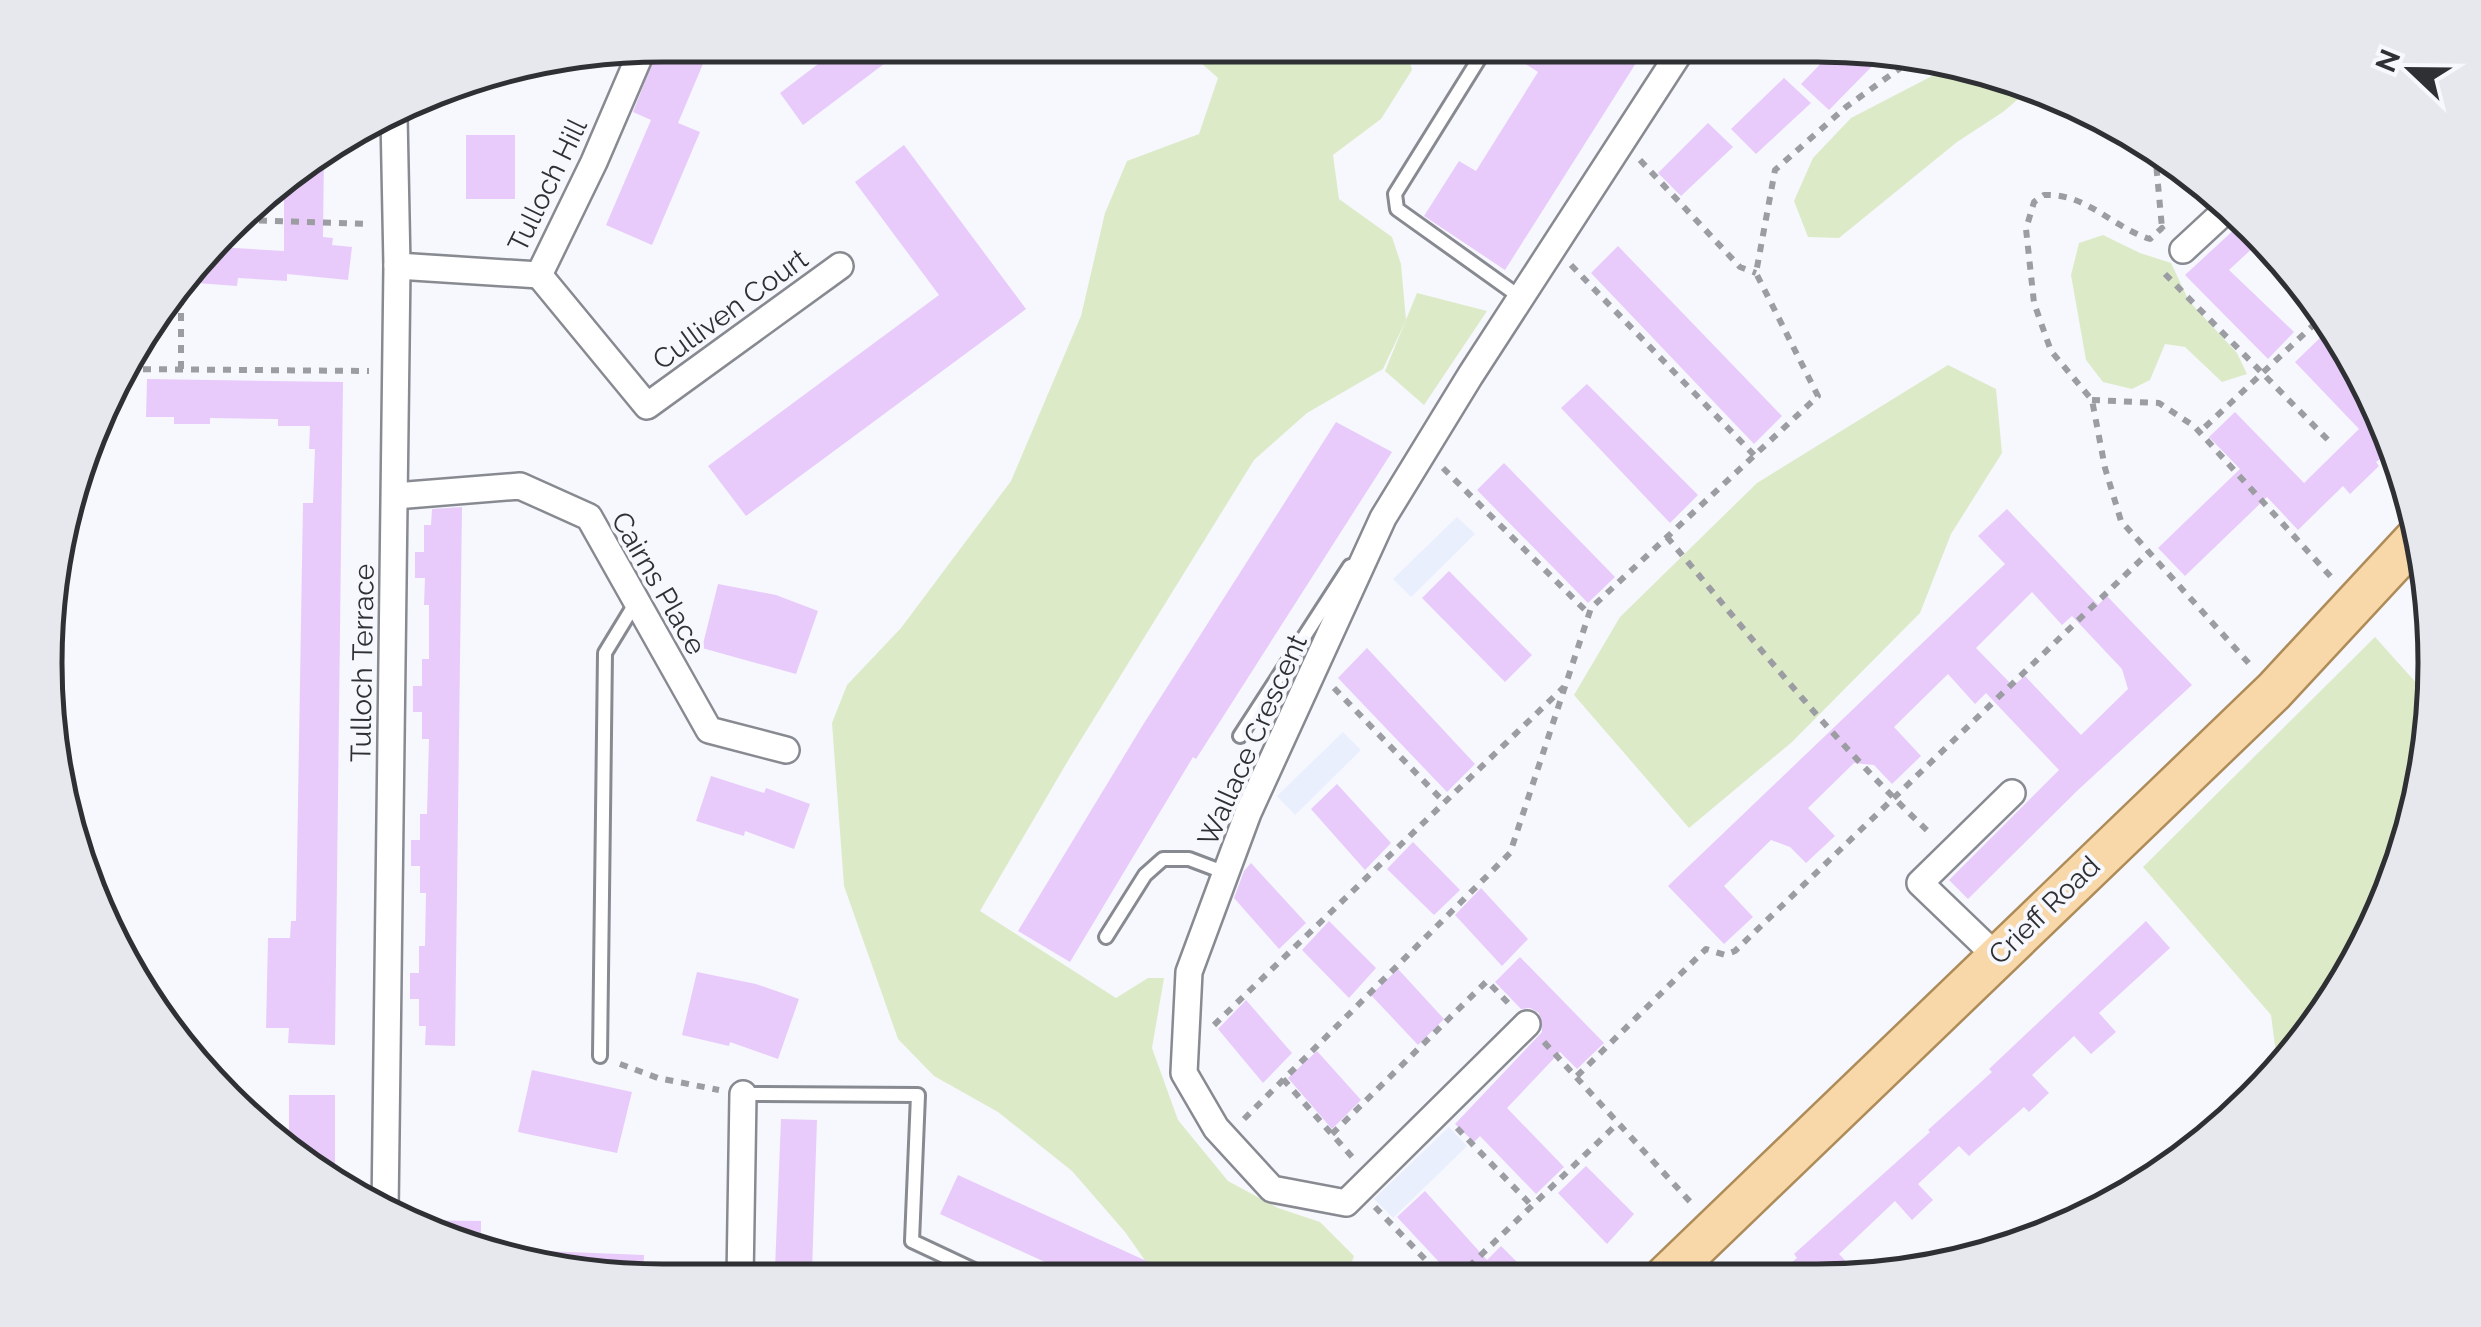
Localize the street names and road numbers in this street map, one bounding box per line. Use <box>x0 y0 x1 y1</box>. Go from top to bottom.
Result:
street label: Tulloch Hill <box>501 113 594 257</box>
street label: Culliven Court <box>646 242 815 377</box>
street label: Cairns Place <box>604 506 713 661</box>
street label: Tulloch Terrace <box>344 564 381 762</box>
street label: Wallace Crescent <box>1191 629 1314 851</box>
street label: Crieff Road <box>1982 849 2107 971</box>

